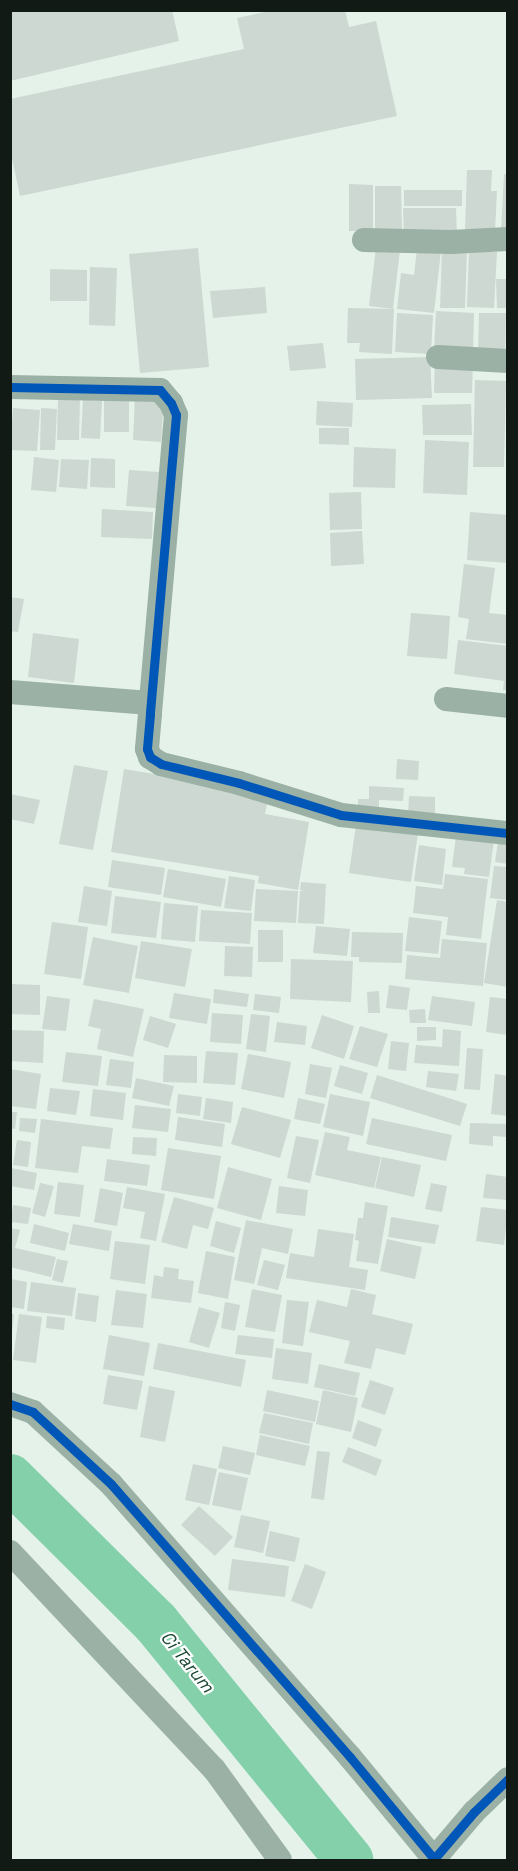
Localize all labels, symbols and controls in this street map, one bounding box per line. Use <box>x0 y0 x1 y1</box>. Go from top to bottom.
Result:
water label: Ci Tarum <box>156 1627 218 1697</box>

